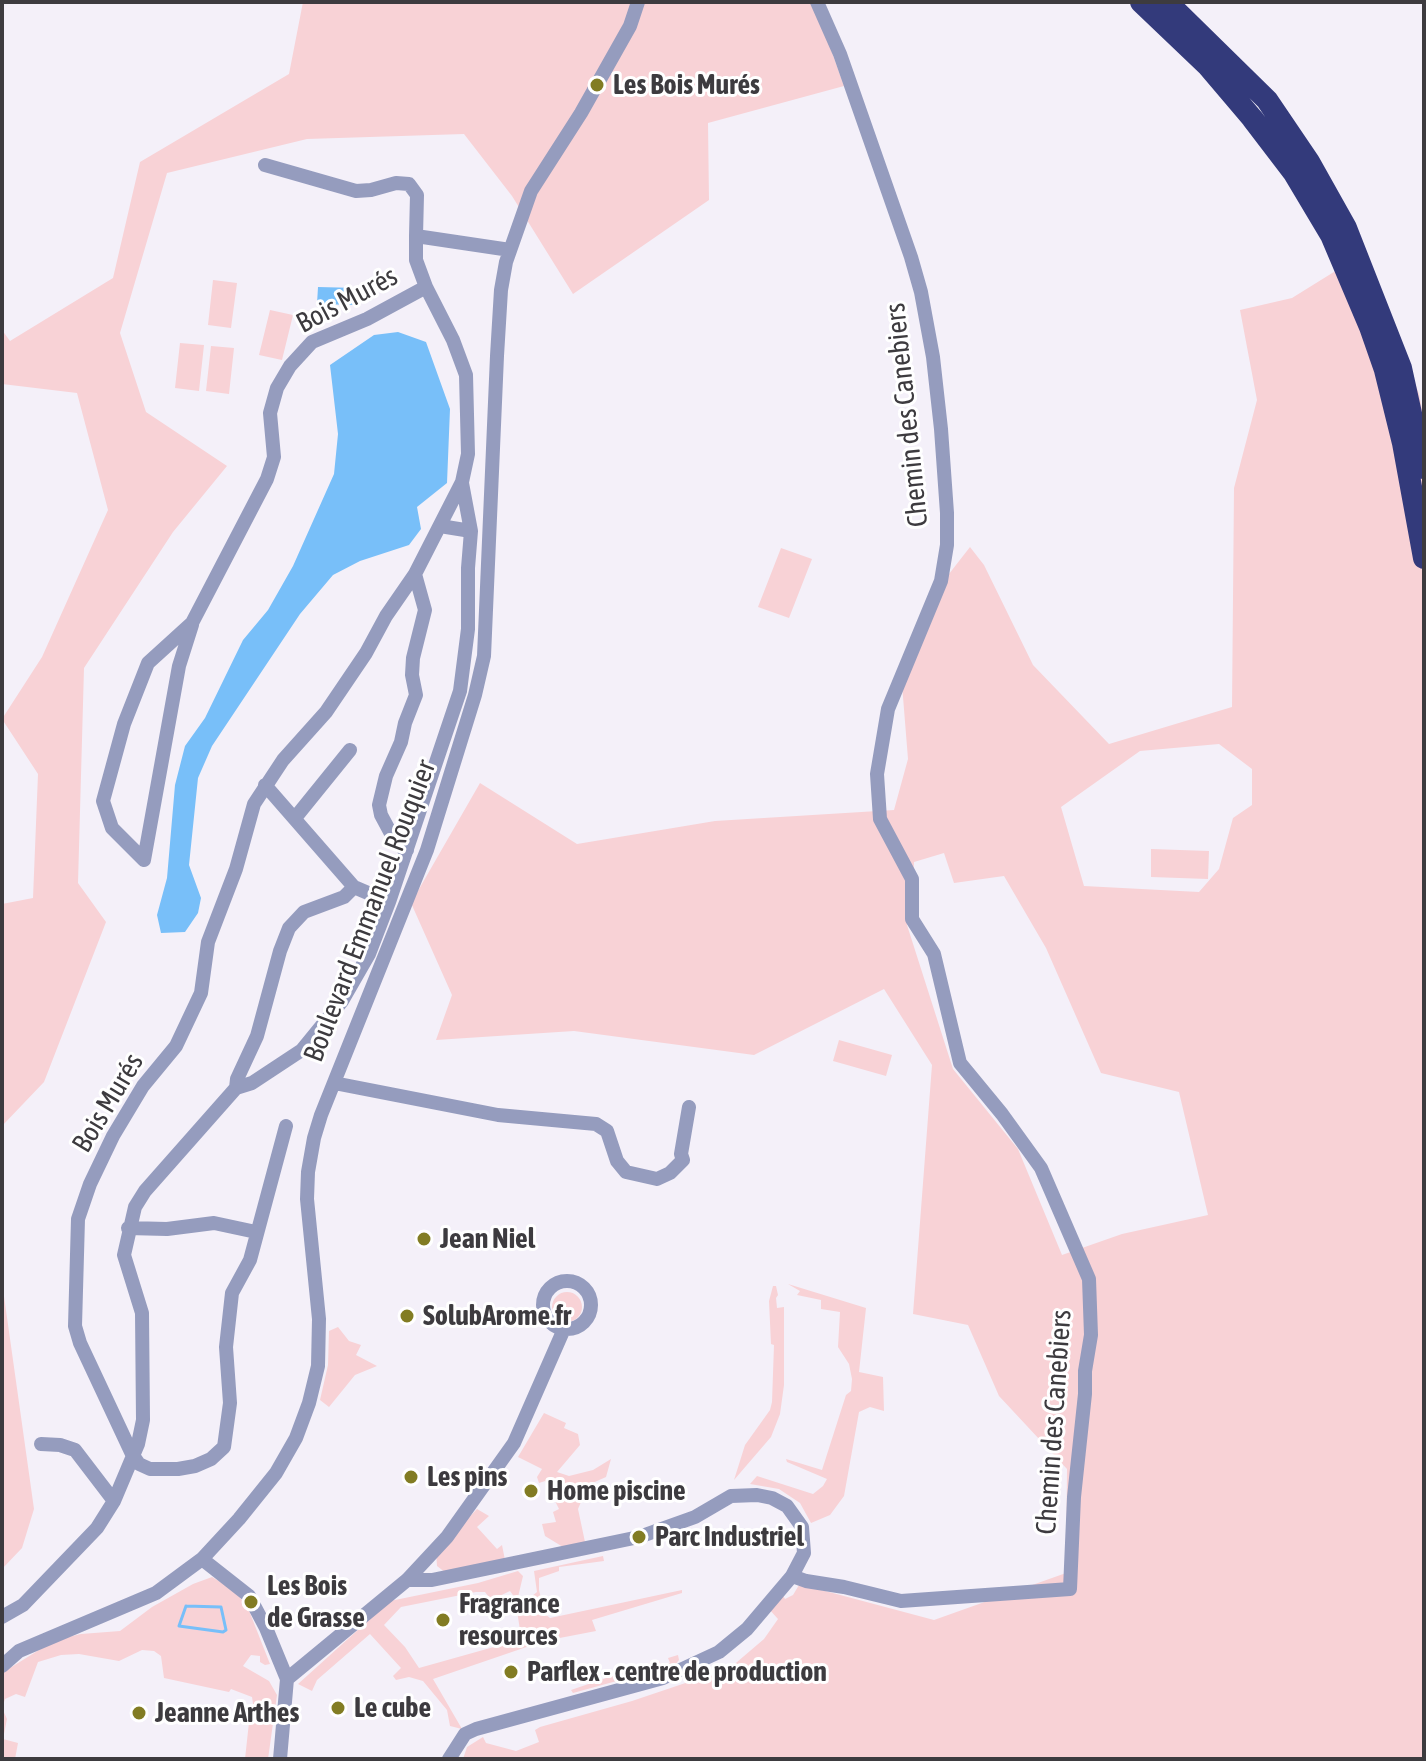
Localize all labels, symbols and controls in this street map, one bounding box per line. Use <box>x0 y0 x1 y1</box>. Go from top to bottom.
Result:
place label: Les Bois Murés <box>613 68 760 102</box>
marker: Les Bois Murés <box>588 76 606 94</box>
street label: Bois Murés <box>291 259 403 341</box>
street label: Chemin des Canebiers <box>879 301 935 529</box>
street label: Boulevard Emmanuel Rouquier <box>297 755 443 1067</box>
street label: Bois Murés <box>65 1047 151 1159</box>
place label: Jean Niel <box>440 1222 535 1256</box>
marker: Jean Niel <box>415 1230 433 1248</box>
place label: SolubArome.fr <box>423 1299 571 1333</box>
marker: SolubArome.fr <box>398 1307 416 1325</box>
street label: Chemin des Canebiers <box>1029 1309 1079 1535</box>
place label: Les pins <box>427 1460 507 1494</box>
marker: Les pins <box>402 1468 420 1486</box>
place label: Home piscine <box>547 1474 686 1508</box>
marker: Home piscine <box>522 1482 540 1500</box>
place label: Parc Industriel <box>655 1520 804 1554</box>
marker: Parc Industriel <box>630 1528 648 1546</box>
place label: Les Bois de Grasse <box>267 1569 365 1635</box>
place label: Fragrance resources <box>459 1587 560 1653</box>
marker: Les Bois de Grasse <box>242 1593 260 1611</box>
marker: Fragrance resources <box>434 1611 452 1629</box>
place label: Parflex - centre de production <box>527 1655 827 1689</box>
marker: Parflex - centre de production <box>502 1663 520 1681</box>
place label: Le cube <box>354 1691 431 1725</box>
place label: Jeanne Arthes <box>155 1696 299 1730</box>
marker: Le cube <box>329 1699 347 1717</box>
marker: Jeanne Arthes <box>130 1704 148 1722</box>

